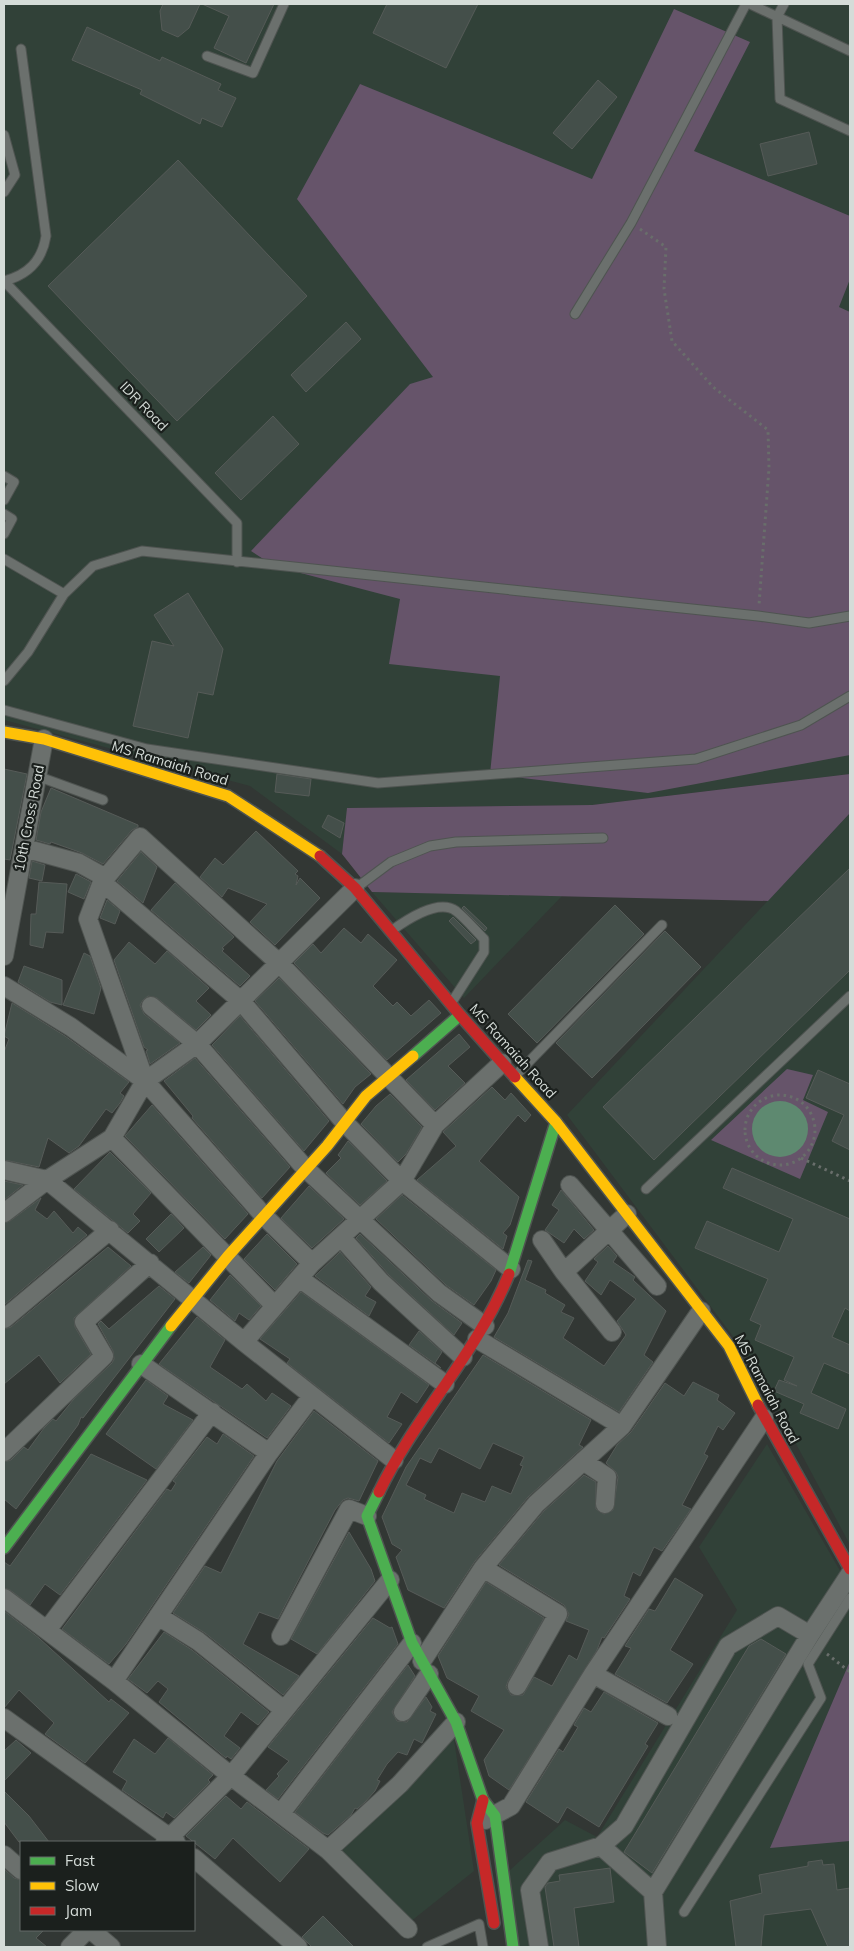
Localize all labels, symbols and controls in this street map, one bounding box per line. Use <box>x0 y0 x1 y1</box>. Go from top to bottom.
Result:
street label: IDR Road <box>116 378 172 434</box>
street label: MS Ramaiah Road <box>109 737 231 789</box>
street label: 10th Cross Road <box>10 763 48 873</box>
street label: MS Ramaiah Road <box>466 1000 560 1102</box>
street label: MS Ramaiah Road <box>731 1331 803 1447</box>
legend <box>20 1841 195 1931</box>
text: Fast <box>65 1851 95 1870</box>
text: Slow <box>65 1876 99 1895</box>
text: Jam <box>65 1901 92 1920</box>

